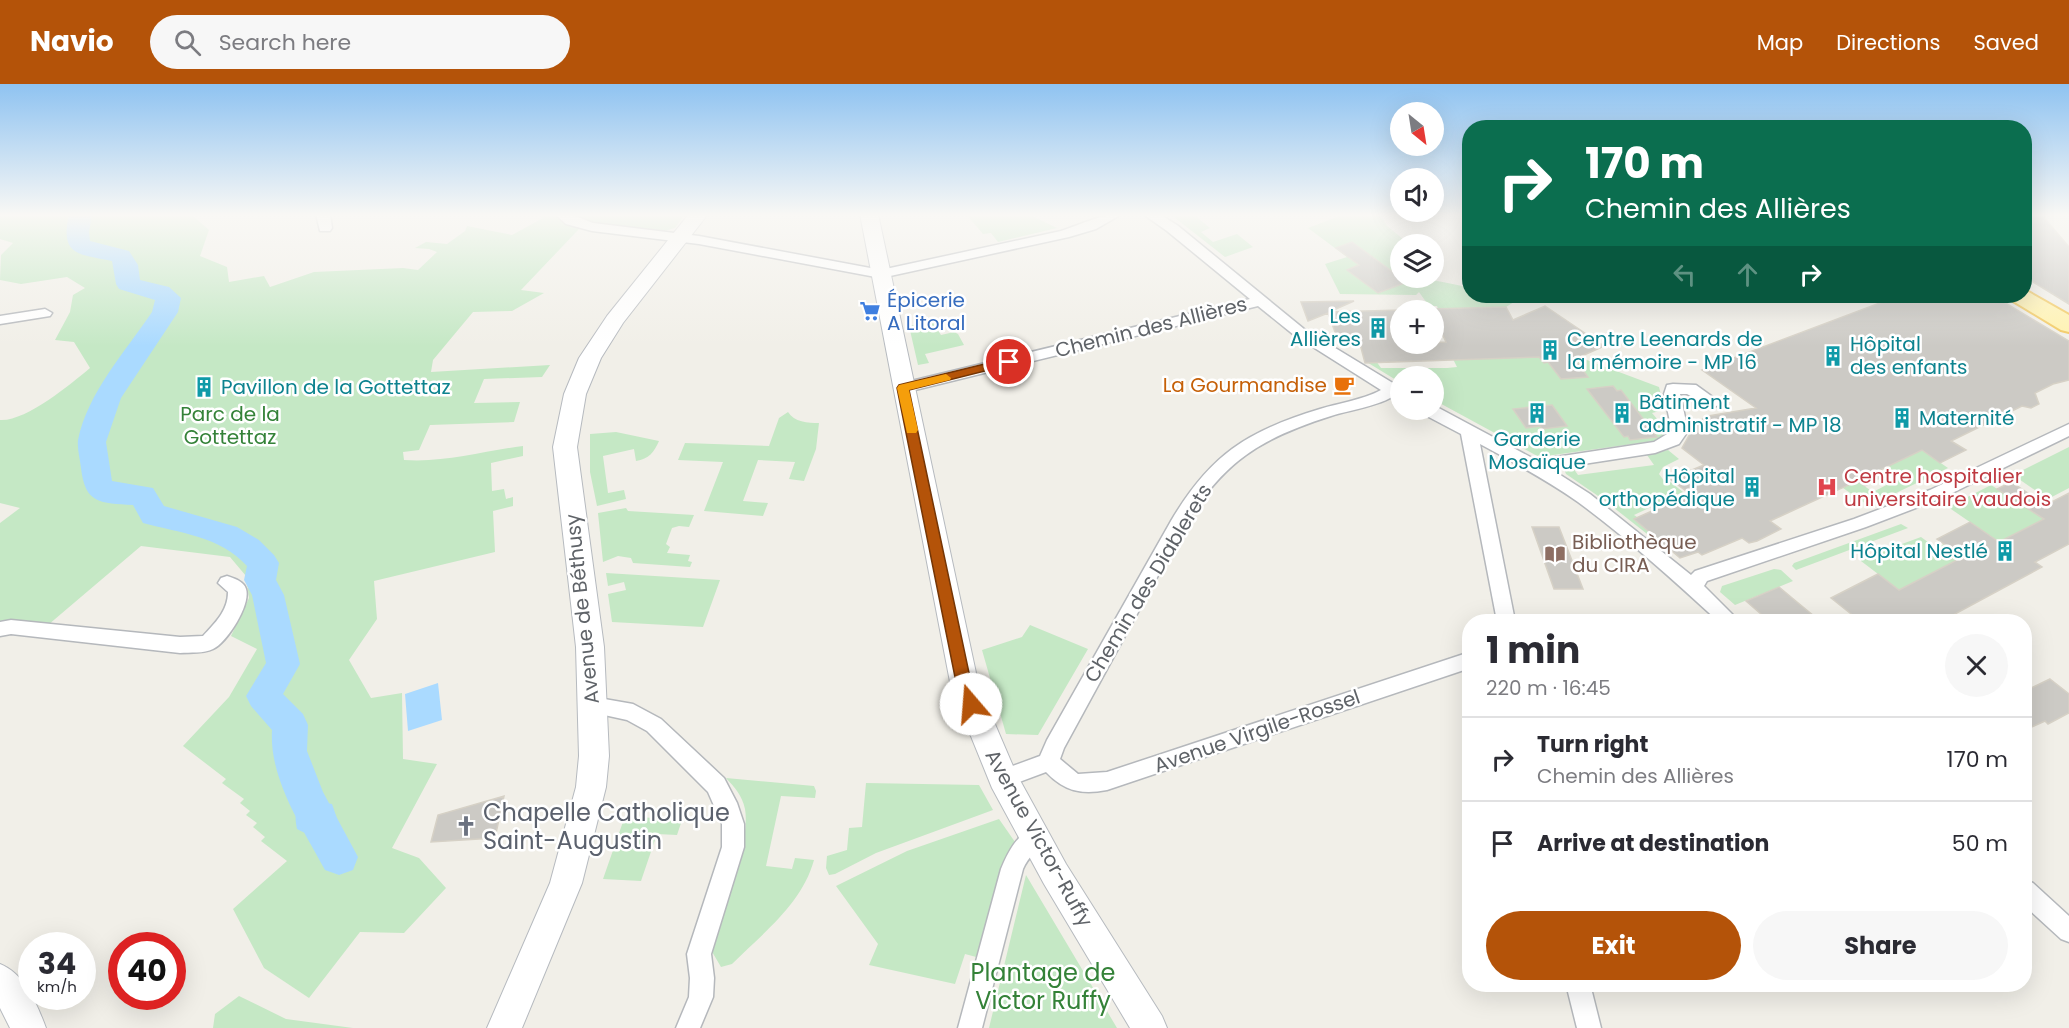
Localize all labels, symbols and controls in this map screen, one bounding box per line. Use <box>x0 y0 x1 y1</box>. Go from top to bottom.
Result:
search box <box>150 15 570 69</box>
text: Navio <box>30 22 114 61</box>
icon: search <box>171 26 204 59</box>
text: Search here <box>219 27 351 58</box>
text: Map <box>1757 28 1803 57</box>
text: Directions <box>1836 28 1940 57</box>
text: Saved <box>1973 28 2039 57</box>
north arrow <box>1390 102 1444 156</box>
map controls <box>1390 102 1444 420</box>
text: 170 m <box>1585 134 1704 193</box>
icon: right <box>1486 144 1564 222</box>
button: sound <box>1390 168 1444 222</box>
text: Chemin des Allières <box>1585 190 1851 227</box>
button: layers <box>1390 234 1444 288</box>
icon: left <box>1668 258 1701 291</box>
icon: ahead <box>1731 258 1764 291</box>
icon: right <box>1794 258 1827 291</box>
place label: Épicerie A Litoral <box>887 286 965 337</box>
street label: Chemin des Allières <box>1052 290 1250 364</box>
supermarket icon: Épicerie A Litoral <box>858 299 882 323</box>
button: + <box>1390 300 1444 354</box>
place label: Les Allières <box>1290 302 1361 353</box>
building icon: Les Allières <box>1366 316 1390 340</box>
place label: Centre Leenards de la mémoire - MP 16 <box>1567 325 1763 376</box>
place label: Hôpital des enfants <box>1850 330 1968 381</box>
pin <box>983 336 1034 387</box>
building icon: Centre Leenards de la mémoire - MP 16 <box>1538 338 1562 362</box>
building icon: Hôpital des enfants <box>1821 344 1845 368</box>
icon: arrive <box>992 345 1025 378</box>
button: − <box>1390 366 1444 420</box>
place label: La Gourmandise <box>1163 371 1327 399</box>
place label: Pavillon de la Gottettaz <box>221 373 451 401</box>
cafe icon: La Gourmandise <box>1332 373 1356 397</box>
building icon: Pavillon de la Gottettaz <box>192 375 216 399</box>
place label: Bâtiment administratif - MP 18 <box>1639 388 1842 439</box>
park label: Parc de la Gottettaz <box>180 400 280 451</box>
building icon: Garderie Mosaïque <box>1525 401 1549 425</box>
building icon: Bâtiment administratif - MP 18 <box>1610 401 1634 425</box>
place label: Maternité <box>1919 404 2014 432</box>
building icon: Maternité <box>1890 406 1914 430</box>
place label: Garderie Mosaïque <box>1488 425 1586 476</box>
place label: Hôpital orthopédique <box>1599 462 1735 513</box>
place label: Centre hospitalier universitaire vaudois <box>1844 462 2051 513</box>
building icon: Hôpital orthopédique <box>1740 475 1764 499</box>
hospital icon: Centre hospitalier universitaire vaudois <box>1815 475 1839 499</box>
street label: Chemin des Diablerets <box>1078 479 1218 687</box>
street label: Avenue de Béthusy <box>558 513 606 705</box>
place label: Bibliothèque du CIRA <box>1572 528 1697 579</box>
place label: Hôpital Nestlé <box>1850 537 1988 565</box>
building icon: Hôpital Nestlé <box>1993 539 2017 563</box>
library icon: Bibliothèque du CIRA <box>1543 542 1567 566</box>
text: 1 min <box>1486 625 1580 676</box>
button: close <box>1945 634 2008 697</box>
position arrow <box>939 672 1003 736</box>
text: 220 m · 16:45 <box>1486 674 1611 702</box>
street label: Avenue Virgile-Rossel <box>1150 683 1364 779</box>
text: Turn right <box>1537 729 1648 760</box>
icon: right <box>1486 743 1519 776</box>
street label: Avenue Victor-Ruffy <box>979 744 1099 932</box>
text: 170 m <box>1947 744 2008 775</box>
text: Chemin des Allières <box>1537 762 1734 790</box>
place label: Chapelle Catholique Saint-Augustin <box>483 796 730 857</box>
church icon: Chapelle Catholique Saint-Augustin <box>454 814 478 838</box>
icon: arrive <box>1486 827 1519 860</box>
text: Arrive at destination <box>1537 828 1769 859</box>
text: 50 m <box>1952 828 2008 859</box>
button: Exit <box>1486 911 1741 980</box>
button: Share <box>1753 911 2008 980</box>
speed limit sign: 40 <box>108 932 186 1010</box>
text: 34 <box>38 942 76 985</box>
park label: Plantage de Victor Ruffy <box>971 956 1115 1017</box>
text: km/h <box>37 976 77 997</box>

